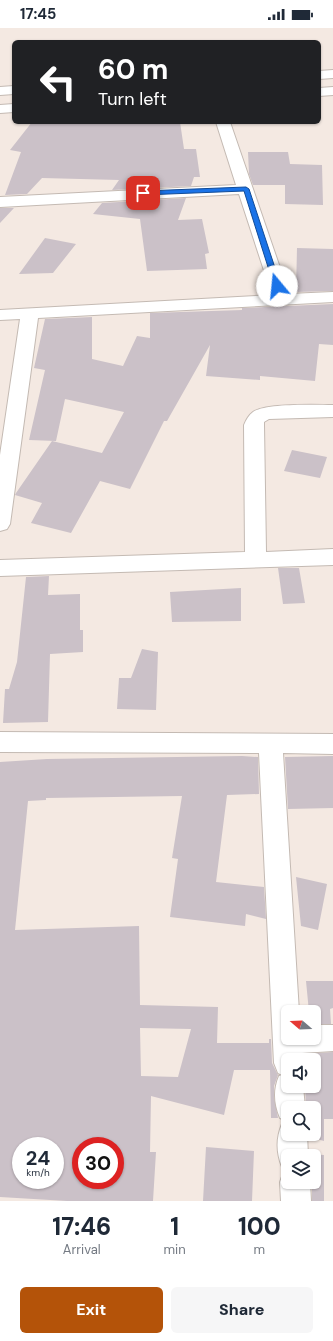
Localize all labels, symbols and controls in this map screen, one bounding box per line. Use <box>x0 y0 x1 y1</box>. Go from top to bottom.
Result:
text: 17:45 <box>20 4 56 24</box>
text: 60 m <box>98 51 168 88</box>
icon: left <box>32 56 84 108</box>
text: Turn left <box>98 87 167 111</box>
pin <box>126 176 160 210</box>
icon: arrive <box>132 182 154 204</box>
position arrow <box>256 265 298 307</box>
north arrow <box>281 1005 321 1045</box>
map controls <box>281 1005 321 1189</box>
button: sound <box>281 1053 321 1093</box>
button: search <box>281 1101 321 1141</box>
speed limit sign: 30 <box>72 1137 124 1189</box>
text: 24 <box>26 1145 50 1171</box>
button: layers <box>281 1149 321 1189</box>
text: km/h <box>26 1166 50 1179</box>
text: 17:46 <box>52 1211 111 1242</box>
text: 1 <box>170 1211 179 1242</box>
text: 100 <box>238 1211 281 1242</box>
text: Arrival <box>63 1241 101 1258</box>
text: min <box>164 1241 186 1258</box>
text: m <box>254 1241 265 1258</box>
button: Exit <box>20 1287 163 1333</box>
button: Share <box>171 1287 313 1333</box>

